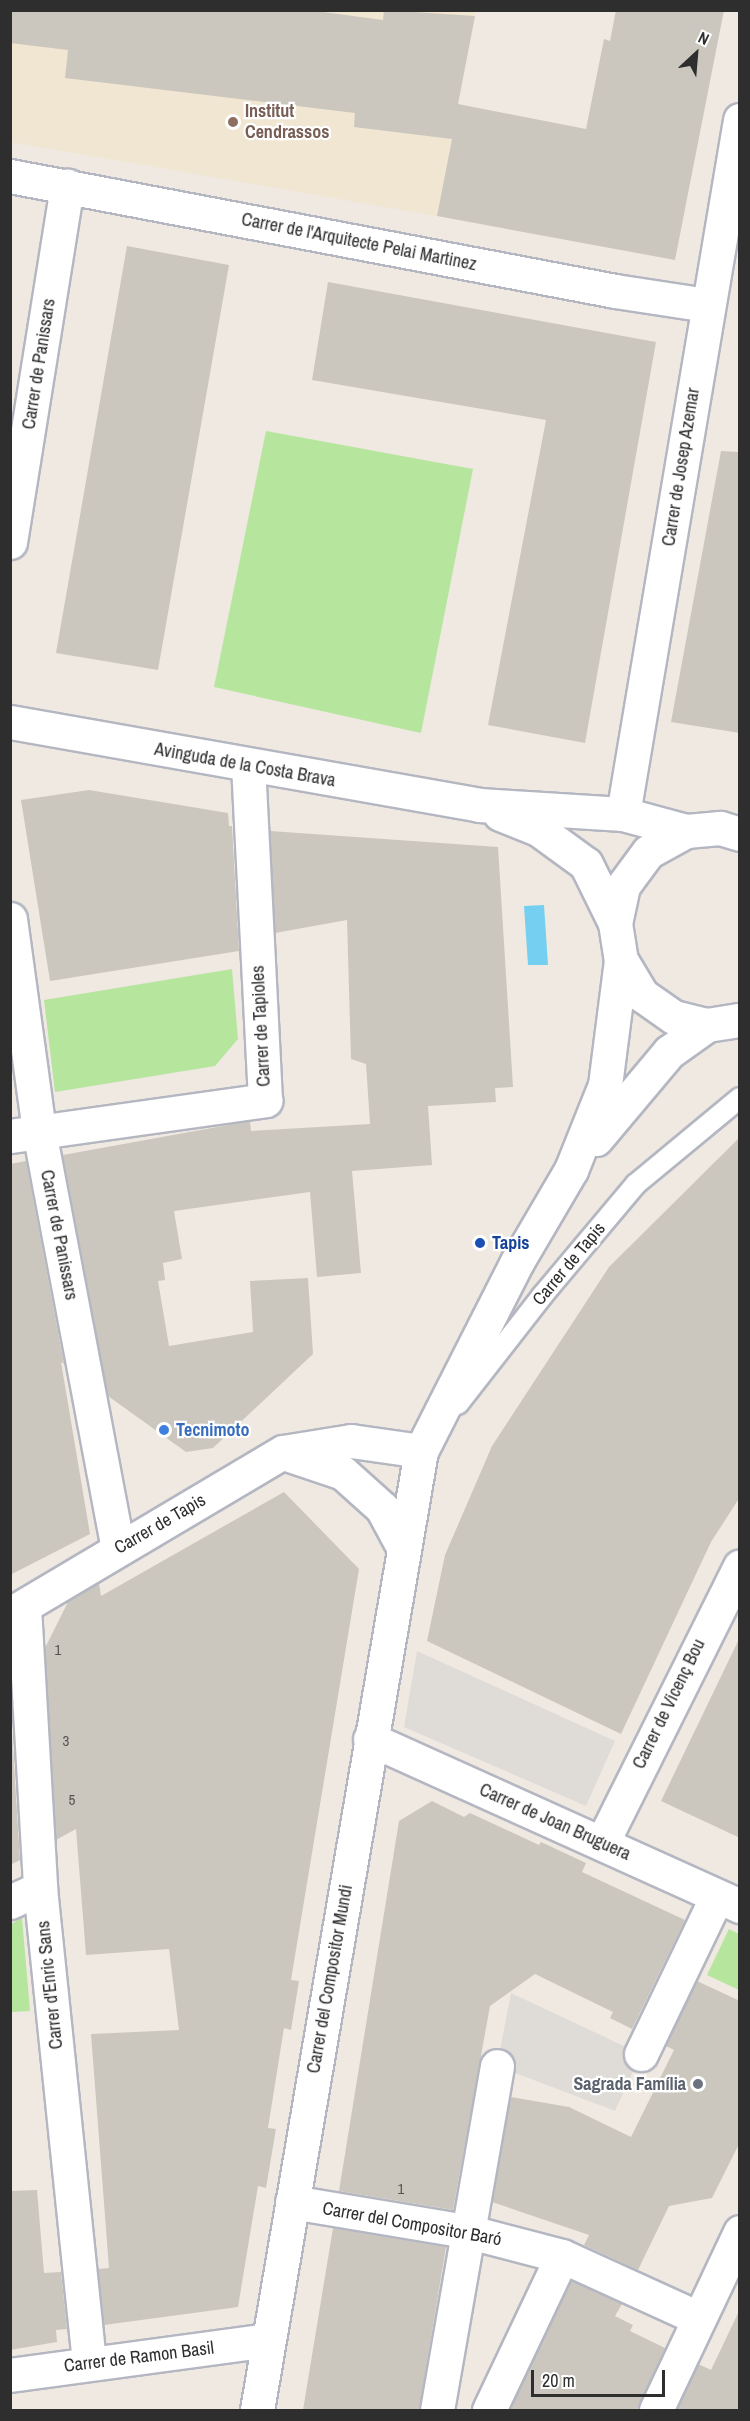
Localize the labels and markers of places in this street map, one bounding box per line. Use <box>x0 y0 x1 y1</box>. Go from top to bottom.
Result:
place label: Institut Cendrassos <box>245 101 329 144</box>
marker: Institut Cendrassos <box>226 115 240 129</box>
place label: Tapis <box>492 1232 529 1254</box>
marker: Tapis <box>473 1236 487 1250</box>
place label: Tecnimoto <box>176 1419 250 1441</box>
marker: Tecnimoto <box>157 1423 171 1437</box>
place label: Sagrada Família <box>574 2073 686 2095</box>
marker: Sagrada Família <box>691 2077 705 2091</box>

